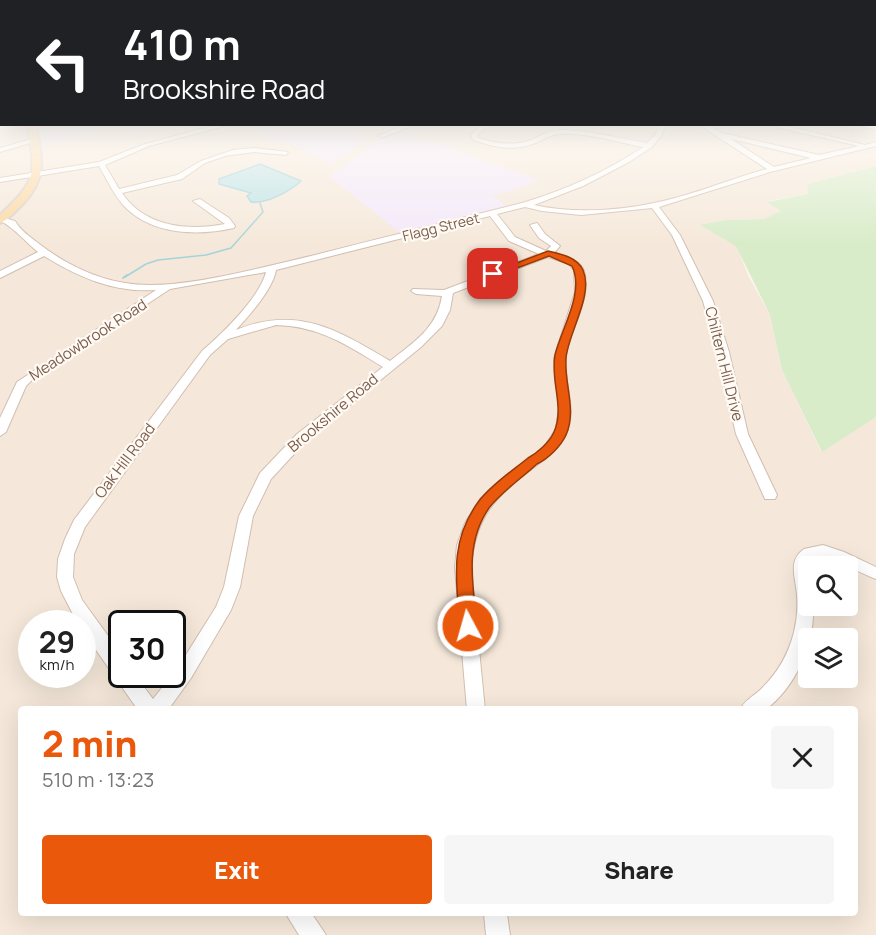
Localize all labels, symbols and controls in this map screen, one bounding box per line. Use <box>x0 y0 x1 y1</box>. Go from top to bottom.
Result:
text: 410 m <box>123 15 241 73</box>
icon: left <box>24 24 102 102</box>
text: Brookshire Road <box>123 70 325 107</box>
street label: Flagg Street <box>400 208 482 245</box>
pin <box>467 248 518 299</box>
icon: arrive <box>476 257 509 290</box>
street label: Meadowbrook Road <box>25 294 151 386</box>
street label: Chiltern Hill Drive <box>700 304 749 424</box>
street label: Brookshire Road <box>283 368 382 457</box>
street label: Oak Hill Road <box>89 419 160 503</box>
map controls <box>798 556 858 688</box>
button: search <box>798 556 858 616</box>
position arrow <box>436 594 500 658</box>
speed limit sign: 30 <box>108 610 186 688</box>
text: 29 <box>39 621 75 662</box>
button: layers <box>798 628 858 688</box>
text: km/h <box>40 654 74 675</box>
text: 2 min <box>42 719 137 768</box>
button: close <box>771 726 834 789</box>
text: 510 m · 13:23 <box>42 766 154 793</box>
button: Exit <box>42 835 432 904</box>
button: Share <box>444 835 834 904</box>

